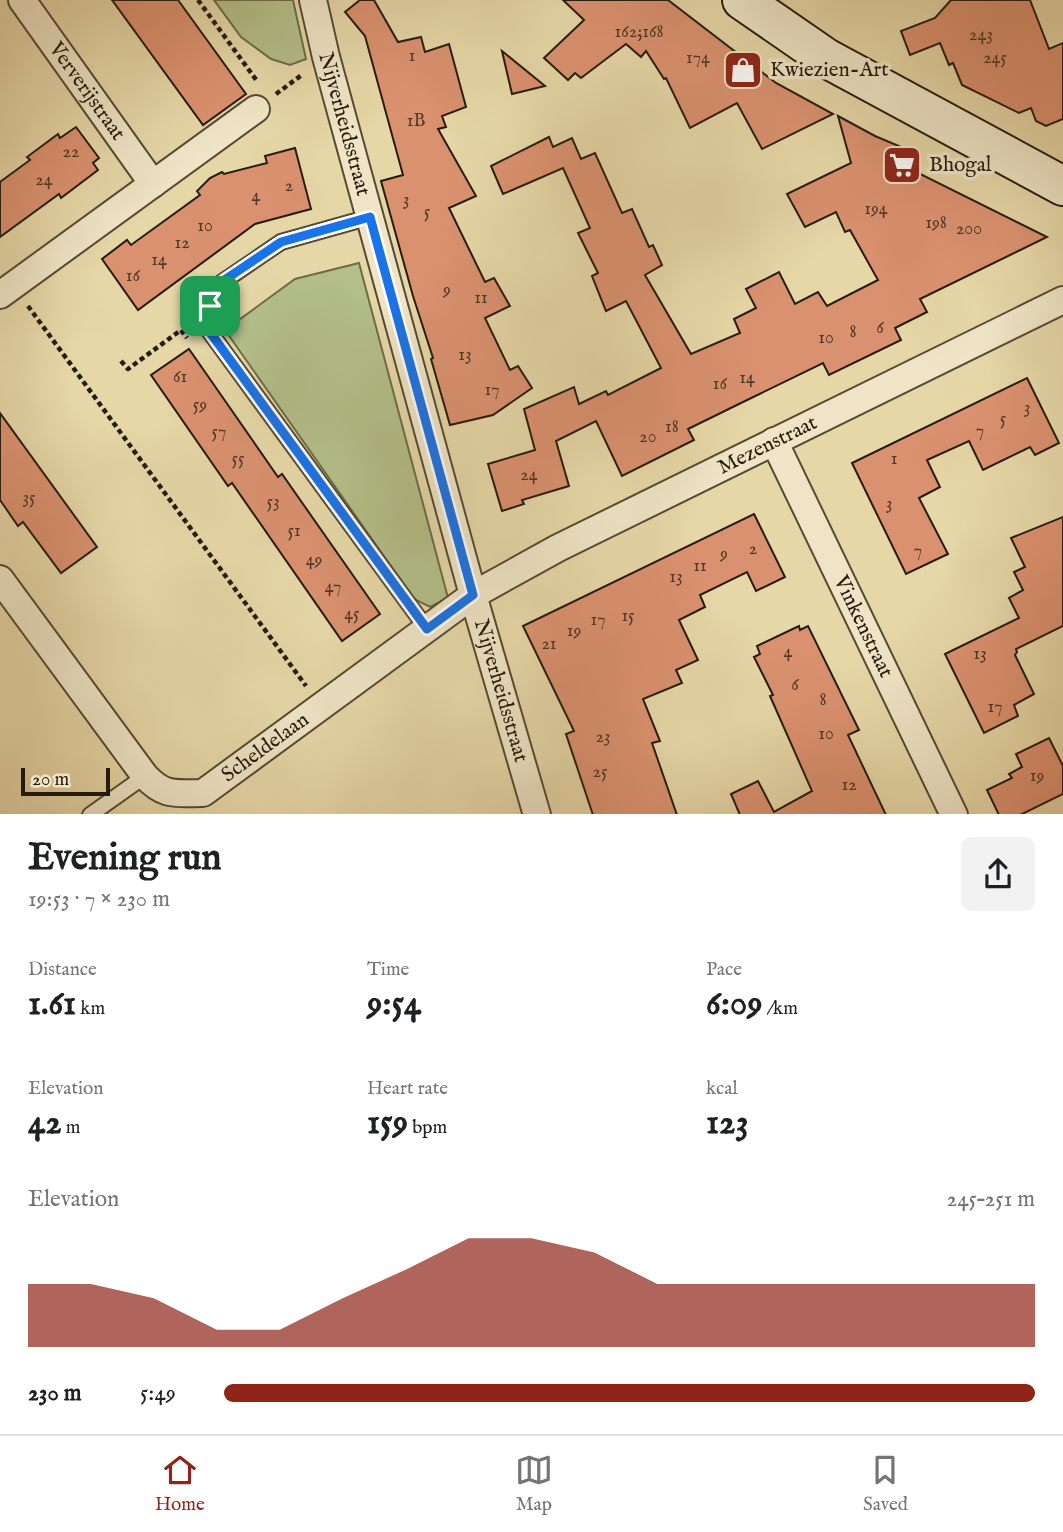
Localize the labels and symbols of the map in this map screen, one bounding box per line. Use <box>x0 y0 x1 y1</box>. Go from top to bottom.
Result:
house number: 162;168 <box>614 21 664 44</box>
house number: 243 <box>969 24 993 47</box>
street label: Ververijstraat <box>42 36 131 146</box>
house number: 1 <box>409 45 415 68</box>
house number: 174 <box>686 47 710 70</box>
house number: 245 <box>983 47 1007 70</box>
street label: Nijverheidsstraat <box>312 49 377 199</box>
shop icon: Kwiezien-Art <box>722 49 764 91</box>
place label: Kwiezien-Art <box>770 57 889 84</box>
house number: 1B <box>407 110 425 133</box>
house number: 22 <box>63 141 79 164</box>
supermarket icon: Bhogal <box>881 144 923 186</box>
place label: Bhogal <box>929 152 992 179</box>
house number: 24 <box>35 169 53 192</box>
house number: 2 <box>285 175 293 198</box>
house number: 4 <box>252 185 261 208</box>
house number: 3 <box>403 189 409 212</box>
house number: 194 <box>864 198 888 221</box>
house number: 5 <box>424 201 431 224</box>
house number: 198 <box>925 212 947 235</box>
house number: 10 <box>197 215 213 238</box>
house number: 200 <box>956 218 982 241</box>
house number: 12 <box>174 232 190 255</box>
house number: 14 <box>151 249 167 272</box>
house number: 16 <box>126 265 141 288</box>
pin <box>180 276 240 336</box>
house number: 9 <box>442 279 451 302</box>
house number: 11 <box>474 287 488 310</box>
house number: 6 <box>876 317 884 340</box>
house number: 8 <box>849 321 857 344</box>
house number: 10 <box>818 327 834 350</box>
house number: 13 <box>458 344 472 367</box>
house number: 61 <box>173 366 187 389</box>
house number: 14 <box>739 367 755 390</box>
house number: 16 <box>713 373 728 396</box>
house number: 17 <box>484 379 500 402</box>
house number: 59 <box>193 394 207 417</box>
house number: 3 <box>1024 397 1030 420</box>
house number: 5 <box>1000 408 1007 431</box>
street label: Mezenstraat <box>713 409 821 481</box>
house number: 18 <box>665 416 679 439</box>
house number: 7 <box>976 420 984 443</box>
house number: 57 <box>212 421 226 444</box>
house number: 20 <box>639 426 657 449</box>
house number: 55 <box>231 448 245 471</box>
house number: 1 <box>891 448 897 471</box>
house number: 24 <box>520 464 538 487</box>
house number: 35 <box>22 487 36 510</box>
house number: 53 <box>266 491 280 514</box>
house number: 3 <box>886 493 892 516</box>
house number: 51 <box>287 520 301 543</box>
house number: 2 <box>749 538 757 561</box>
house number: 7 <box>914 540 922 563</box>
house number: 9 <box>719 543 728 566</box>
house number: 49 <box>306 549 322 572</box>
house number: 11 <box>693 555 707 578</box>
house number: 13 <box>669 566 683 589</box>
street label: Vinkenstraat <box>827 570 899 682</box>
house number: 47 <box>325 576 341 599</box>
house number: 45 <box>344 603 360 626</box>
house number: 15 <box>621 605 635 628</box>
house number: 17 <box>590 609 606 632</box>
street label: Nijverheidsstraat <box>467 616 534 766</box>
house number: 19 <box>567 620 581 643</box>
house number: 21 <box>541 633 557 656</box>
house number: 4 <box>784 641 793 664</box>
house number: 13 <box>973 643 987 666</box>
house number: 6 <box>791 674 799 697</box>
house number: 8 <box>819 689 827 712</box>
house number: 17 <box>987 696 1003 719</box>
street label: Scheldelaan <box>216 706 314 789</box>
house number: 10 <box>818 723 834 746</box>
house number: 23 <box>595 726 611 749</box>
house number: 25 <box>593 761 608 784</box>
house number: 19 <box>1030 765 1044 788</box>
scale bar <box>21 766 110 797</box>
house number: 12 <box>841 774 857 797</box>

